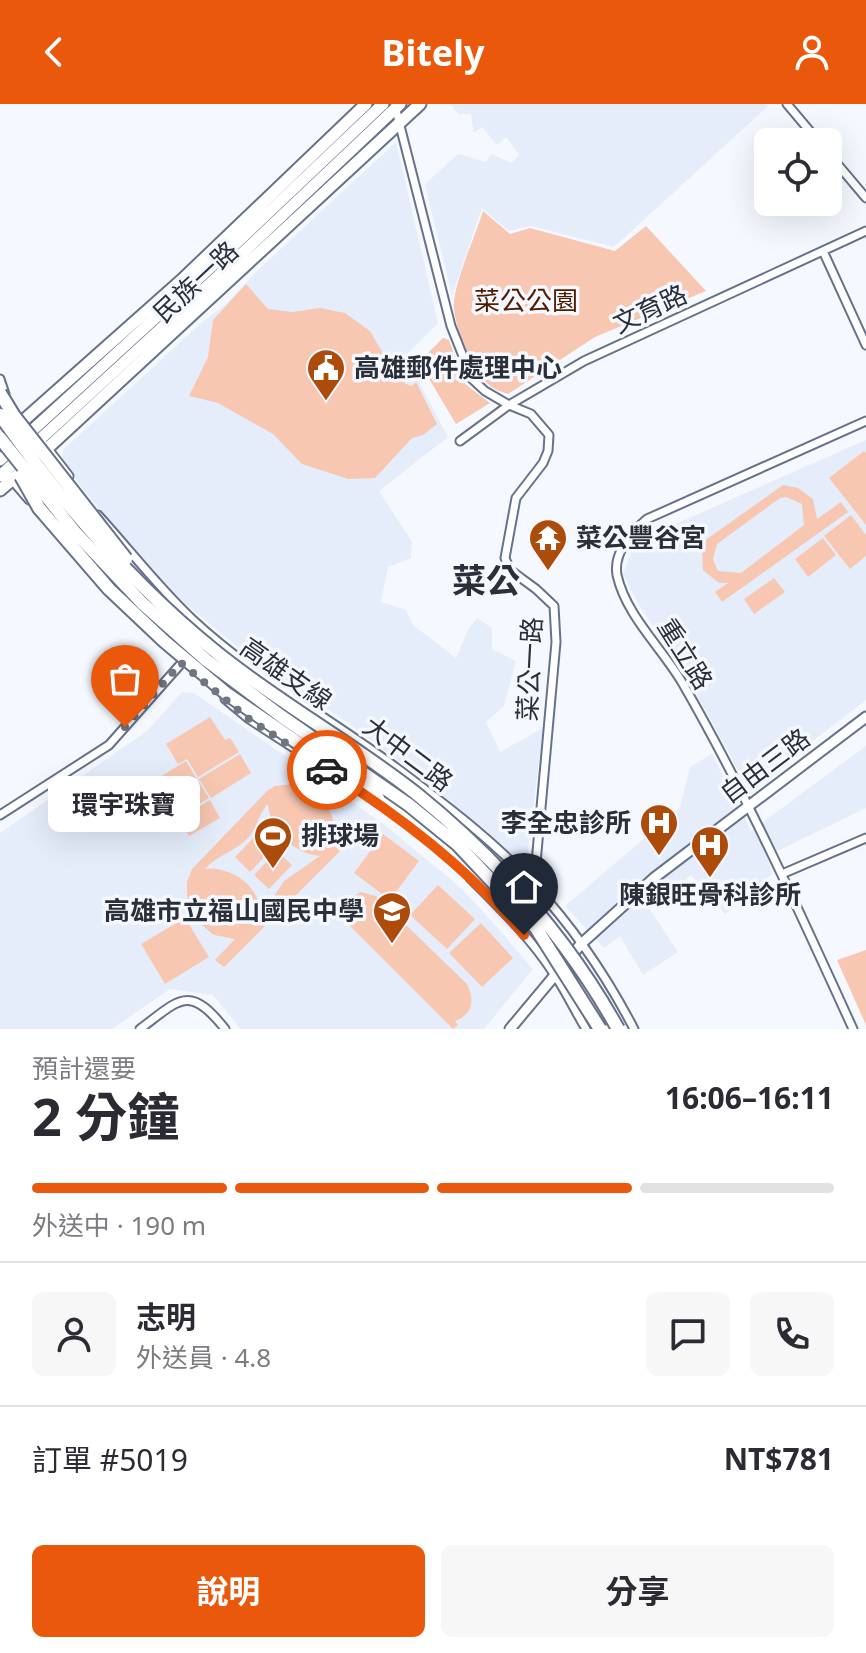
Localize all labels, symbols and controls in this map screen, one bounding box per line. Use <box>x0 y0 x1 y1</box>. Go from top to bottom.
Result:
text: Bitely <box>381 28 485 77</box>
icon: back <box>32 30 76 74</box>
icon: person <box>790 30 834 74</box>
map controls <box>754 128 842 216</box>
button: locate <box>754 128 842 216</box>
street label: 民族一路 <box>145 233 246 330</box>
street label: 文育路 <box>607 275 693 341</box>
park label: 菜公公園 <box>474 282 578 318</box>
public building icon: 高雄郵件處理中心 <box>305 347 347 402</box>
place label: 高雄郵件處理中心 <box>354 349 562 385</box>
temple icon: 菜公豐谷宮 <box>527 517 569 572</box>
place label: 菜公豐谷宮 <box>576 519 706 555</box>
district label: 菜公 <box>452 557 520 603</box>
street label: 重立路 <box>650 611 722 696</box>
street label: 菜公一路 <box>508 616 550 722</box>
street label: 高雄支線 <box>234 629 340 718</box>
pin <box>91 645 159 727</box>
icon: bag <box>103 657 147 701</box>
street label: 大中二路 <box>356 708 461 799</box>
street label: 自由三路 <box>712 720 817 811</box>
courier <box>287 730 367 810</box>
icon: car <box>305 748 349 792</box>
callout: 環宇珠寶 <box>49 775 201 831</box>
text: 環宇珠寶 <box>72 786 176 822</box>
hospital icon: 李全忠診所 <box>638 802 680 857</box>
place label: 李全忠診所 <box>501 804 631 840</box>
sports icon: 排球場 <box>252 815 294 870</box>
place label: 排球場 <box>301 817 379 853</box>
hospital icon: 陳銀旺骨科診所 <box>689 824 731 879</box>
pin <box>490 853 558 935</box>
icon: home <box>502 865 546 909</box>
place label: 陳銀旺骨科診所 <box>619 876 801 912</box>
school or university icon: 高雄市立福山國民中學 <box>371 890 413 945</box>
place label: 高雄市立福山國民中學 <box>104 892 364 928</box>
text: 預計還要 <box>32 1050 136 1086</box>
text: 16:06–16:11 <box>665 1077 834 1118</box>
text: 2 分鐘 <box>32 1080 179 1151</box>
text: 外送中 · 190 m <box>32 1207 206 1243</box>
button: person <box>32 1292 116 1376</box>
button: chat <box>646 1292 730 1376</box>
button: phone <box>750 1292 834 1376</box>
text: 志明 <box>136 1296 196 1337</box>
text: 外送員 · 4.8 <box>136 1339 271 1375</box>
text: NT$781 <box>724 1438 834 1479</box>
text: 訂單 #5019 <box>32 1439 188 1480</box>
button: 說明 <box>32 1545 425 1637</box>
button: 分享 <box>441 1545 834 1637</box>

